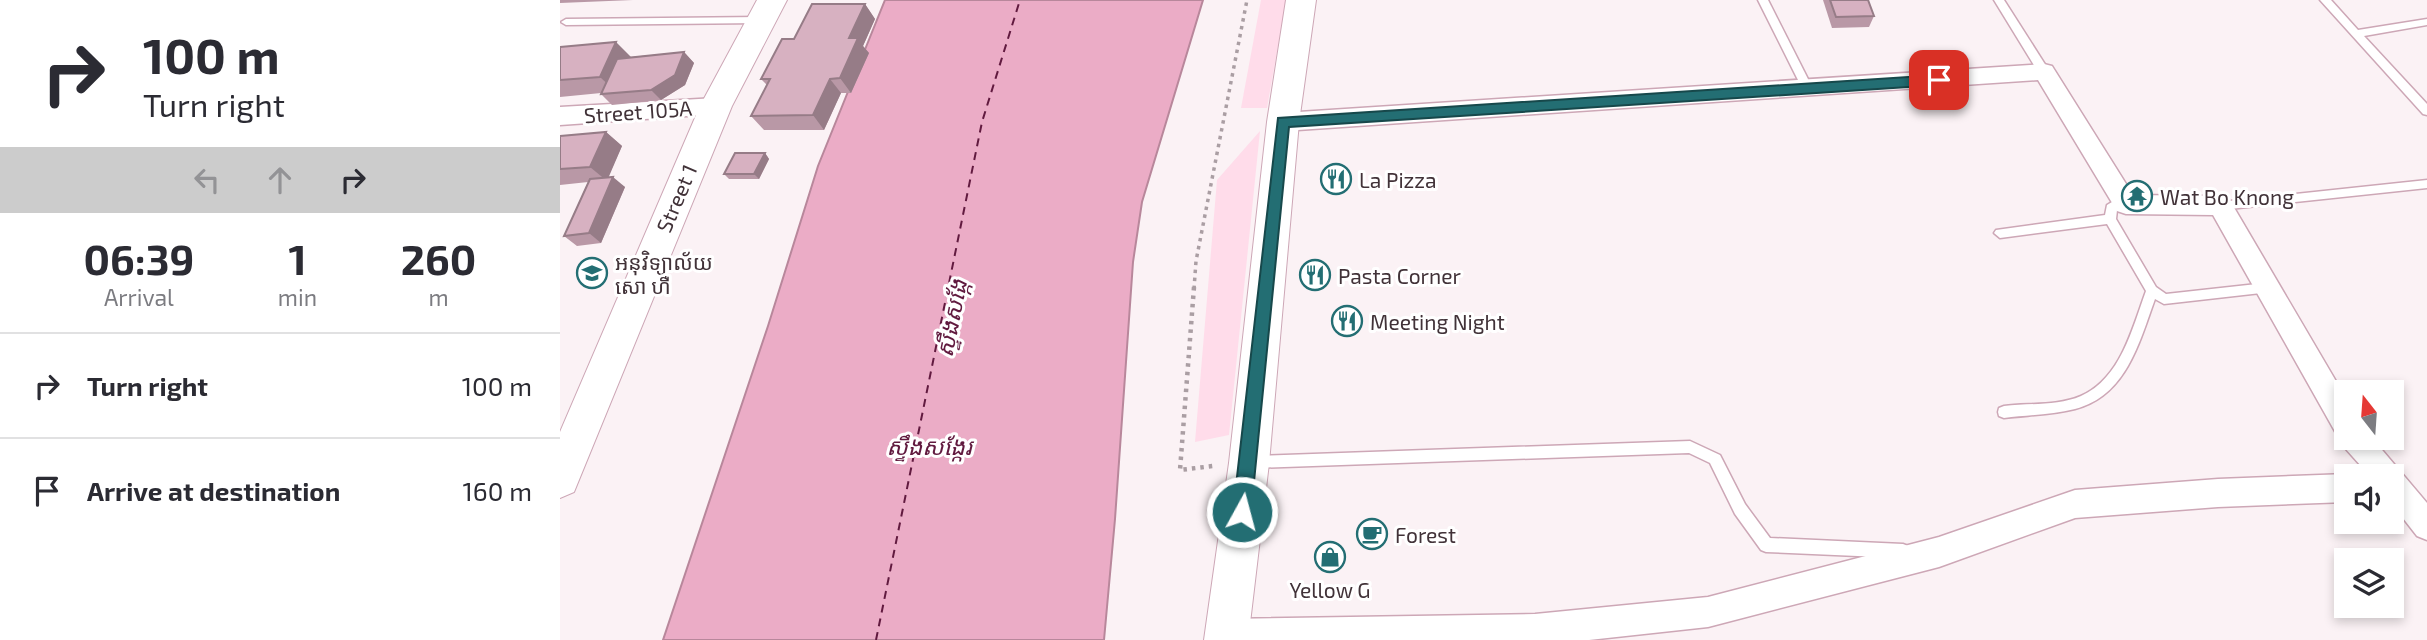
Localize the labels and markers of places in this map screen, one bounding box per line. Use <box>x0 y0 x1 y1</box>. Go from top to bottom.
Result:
pin <box>1909 50 1969 110</box>
restaurant icon: La Pizza <box>1319 162 1353 196</box>
place label: La Pizza <box>1359 167 1437 192</box>
temple icon: Wat Bo Knong <box>2120 179 2154 213</box>
place label: Wat Bo Knong <box>2160 184 2294 209</box>
place label: អនុវិទ្យាល័យ សោ ហឺ <box>615 249 713 298</box>
school or university icon: អនុវិទ្យាល័យ សោ ហឺ <box>575 256 609 290</box>
restaurant icon: Pasta Corner <box>1298 258 1332 292</box>
place label: Pasta Corner <box>1338 263 1462 288</box>
restaurant icon: Meeting Night <box>1330 304 1364 338</box>
place label: Meeting Night <box>1370 309 1505 334</box>
cafe icon: Forest <box>1355 517 1389 551</box>
place label: Forest <box>1395 522 1456 547</box>
shop icon: Yellow G <box>1313 540 1347 574</box>
place label: Yellow G <box>1290 577 1370 602</box>

